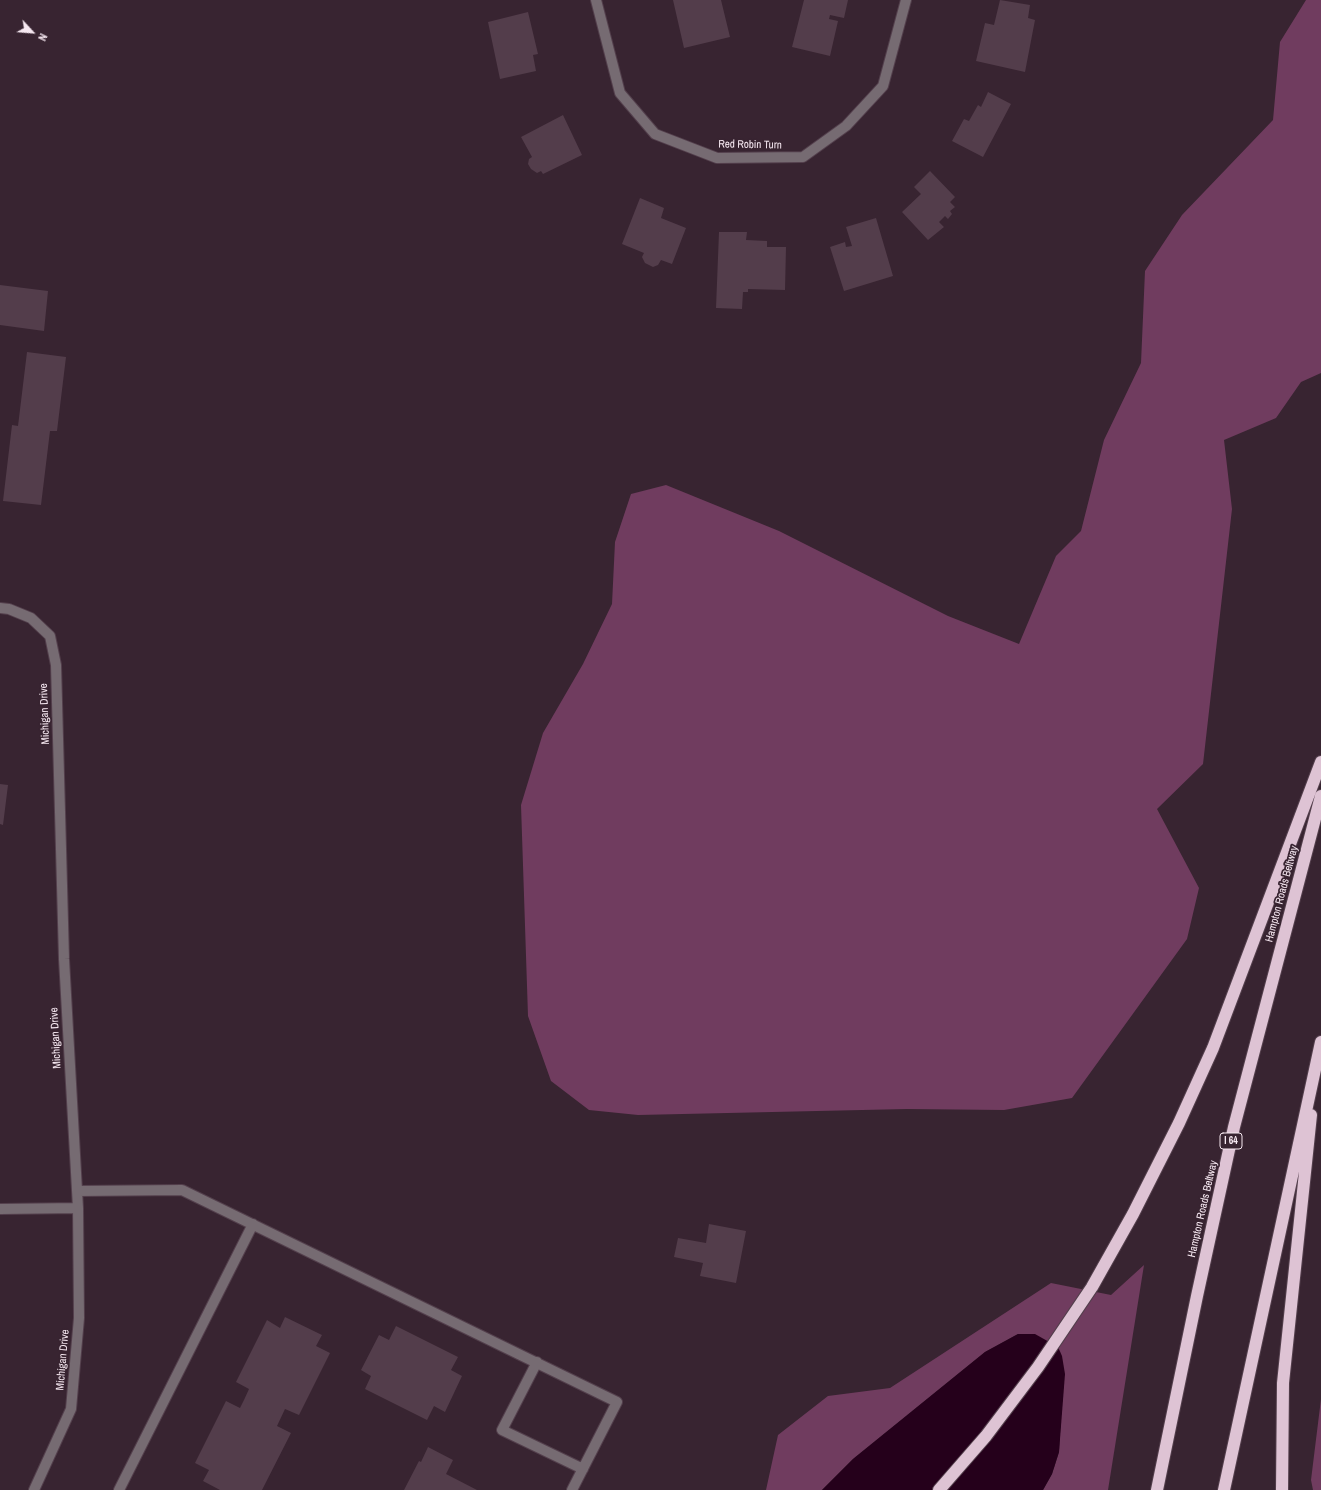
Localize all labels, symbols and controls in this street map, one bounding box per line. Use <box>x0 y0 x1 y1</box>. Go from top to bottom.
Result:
north arrow <box>12 12 52 52</box>
text: N <box>35 31 51 43</box>
street label: Red Robin Turn <box>718 138 782 152</box>
street label: Michigan Drive <box>37 683 53 745</box>
street label: Hampton Roads Beltway <box>1263 844 1301 944</box>
street label: Michigan Drive <box>48 1007 64 1069</box>
road number: I 64 <box>1220 1133 1242 1149</box>
street label: Hampton Roads Beltway <box>1185 1159 1221 1259</box>
street label: Michigan Drive <box>54 1329 72 1391</box>

